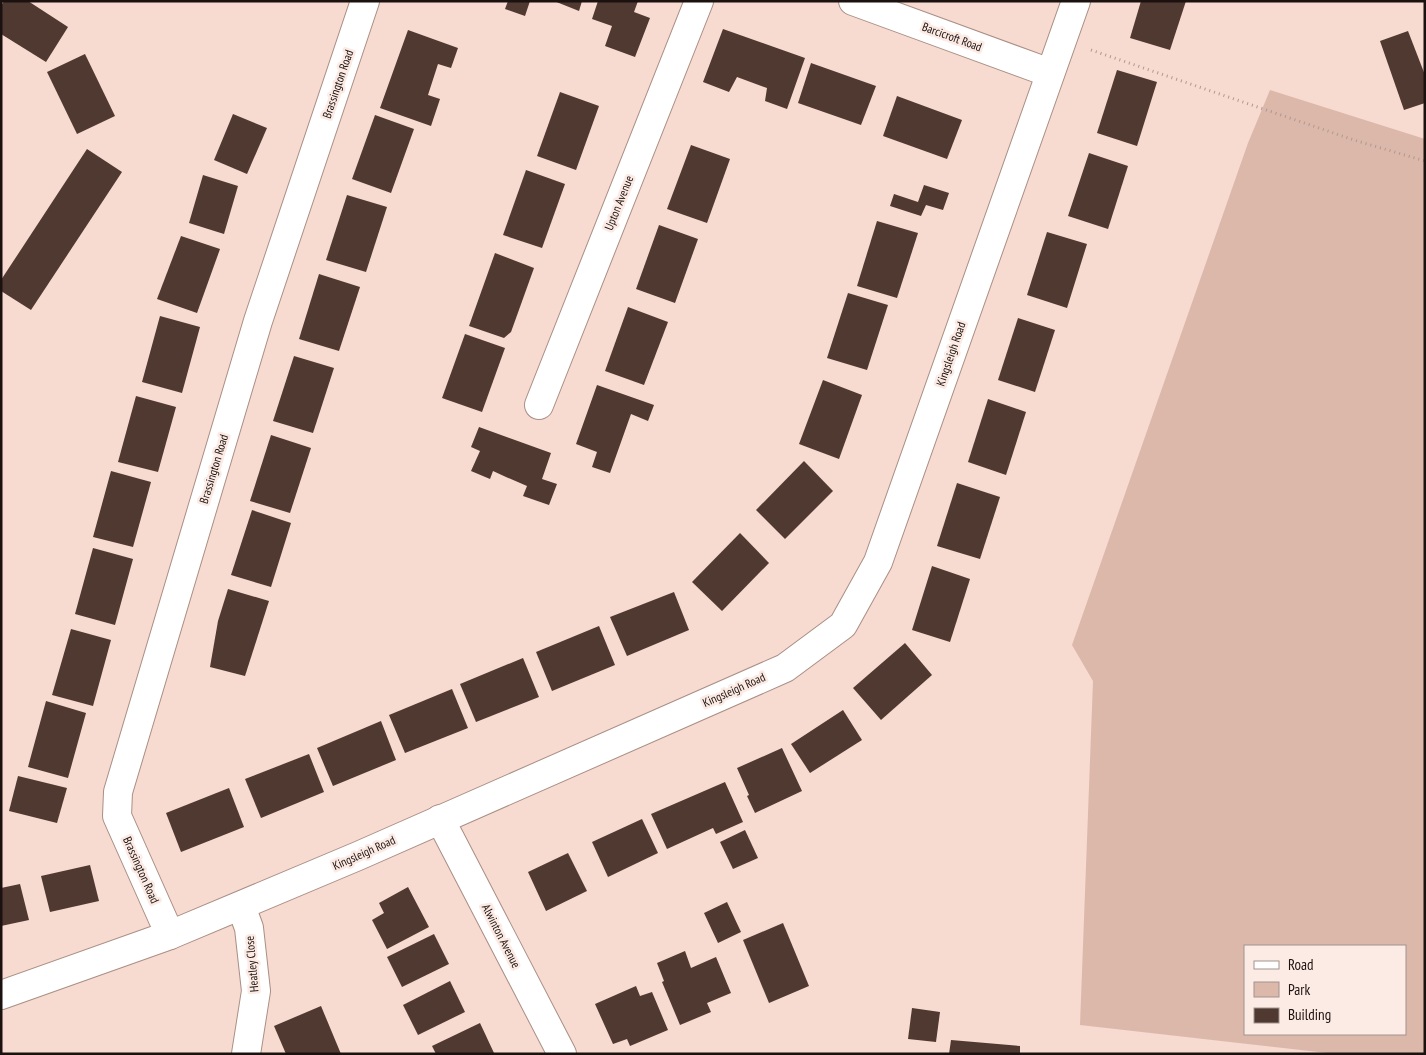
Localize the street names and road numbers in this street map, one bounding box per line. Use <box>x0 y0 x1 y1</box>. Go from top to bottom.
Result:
street label: Barcicroft Road <box>920 19 984 54</box>
street label: Brassington Road <box>319 48 356 120</box>
street label: Upton Avenue <box>601 173 636 232</box>
street label: Kingsleigh Road <box>933 320 969 388</box>
street label: Brassington Road <box>196 432 231 505</box>
street label: Kingsleigh Road <box>700 669 767 710</box>
street label: Kingsleigh Road <box>330 832 397 873</box>
street label: Brassington Road <box>120 834 163 906</box>
street label: Alwinton Avenue <box>479 901 524 970</box>
street label: Heatley Close <box>242 935 261 993</box>

